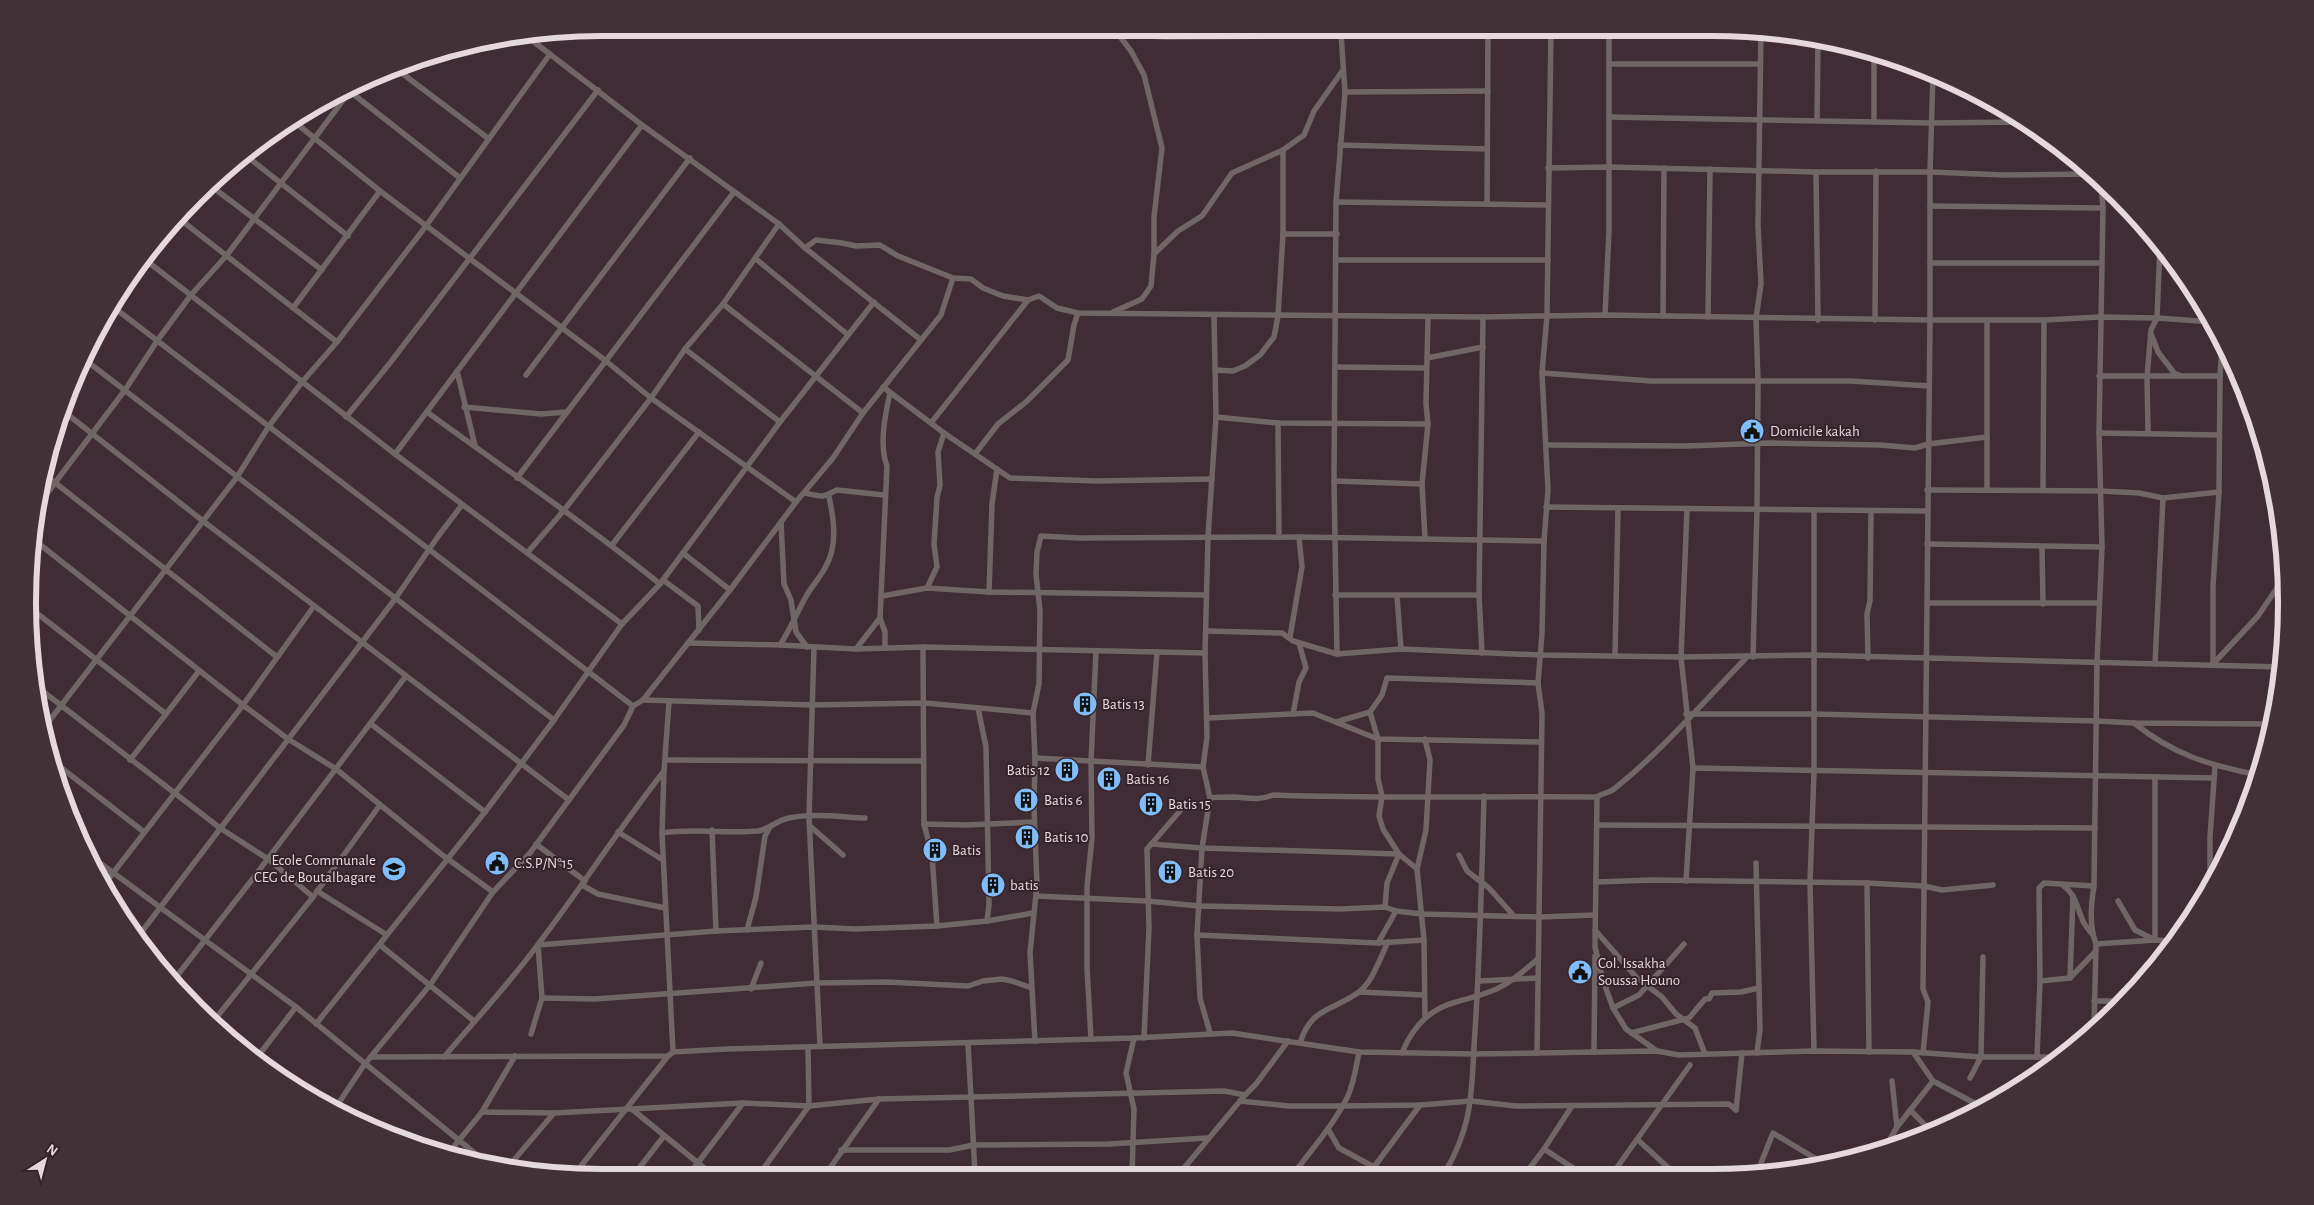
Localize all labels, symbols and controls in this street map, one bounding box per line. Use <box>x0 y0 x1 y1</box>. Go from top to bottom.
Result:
public building icon: Domicile kakah <box>1739 418 1765 444</box>
place label: Domicile kakah <box>1770 424 1860 439</box>
building icon: Batis 13 <box>1072 691 1098 717</box>
place label: Batis 13 <box>1102 697 1145 712</box>
building icon: Batis 12 <box>1054 757 1080 783</box>
place label: Batis 12 <box>1007 763 1050 778</box>
building icon: Batis 16 <box>1096 766 1122 792</box>
place label: Batis 16 <box>1126 772 1170 787</box>
building icon: Batis 6 <box>1013 787 1039 813</box>
building icon: Batis 15 <box>1138 791 1164 817</box>
place label: Batis 6 <box>1044 793 1082 808</box>
place label: Batis 15 <box>1168 797 1211 812</box>
building icon: Batis 10 <box>1014 824 1040 850</box>
place label: Batis 10 <box>1044 830 1089 845</box>
building icon: Batis <box>922 837 948 863</box>
place label: Batis <box>952 843 981 858</box>
public building icon: C.S.P/N°15 <box>484 850 510 876</box>
place label: Ecole Communale CEG de Boutalbagare <box>254 853 376 885</box>
school or university icon: Ecole Communale CEG de Boutalbagare <box>381 856 407 882</box>
place label: C.S.P/N°15 <box>514 856 573 871</box>
building icon: Batis 20 <box>1157 859 1183 885</box>
place label: Batis 20 <box>1188 865 1234 880</box>
building icon: batis <box>980 872 1006 898</box>
place label: batis <box>1010 878 1039 893</box>
place label: Col. Issakha Soussa Houno <box>1598 956 1680 988</box>
public building icon: Col. Issakha Soussa Houno <box>1567 959 1593 985</box>
north arrow <box>20 1135 70 1185</box>
text: N <box>44 1142 60 1159</box>

